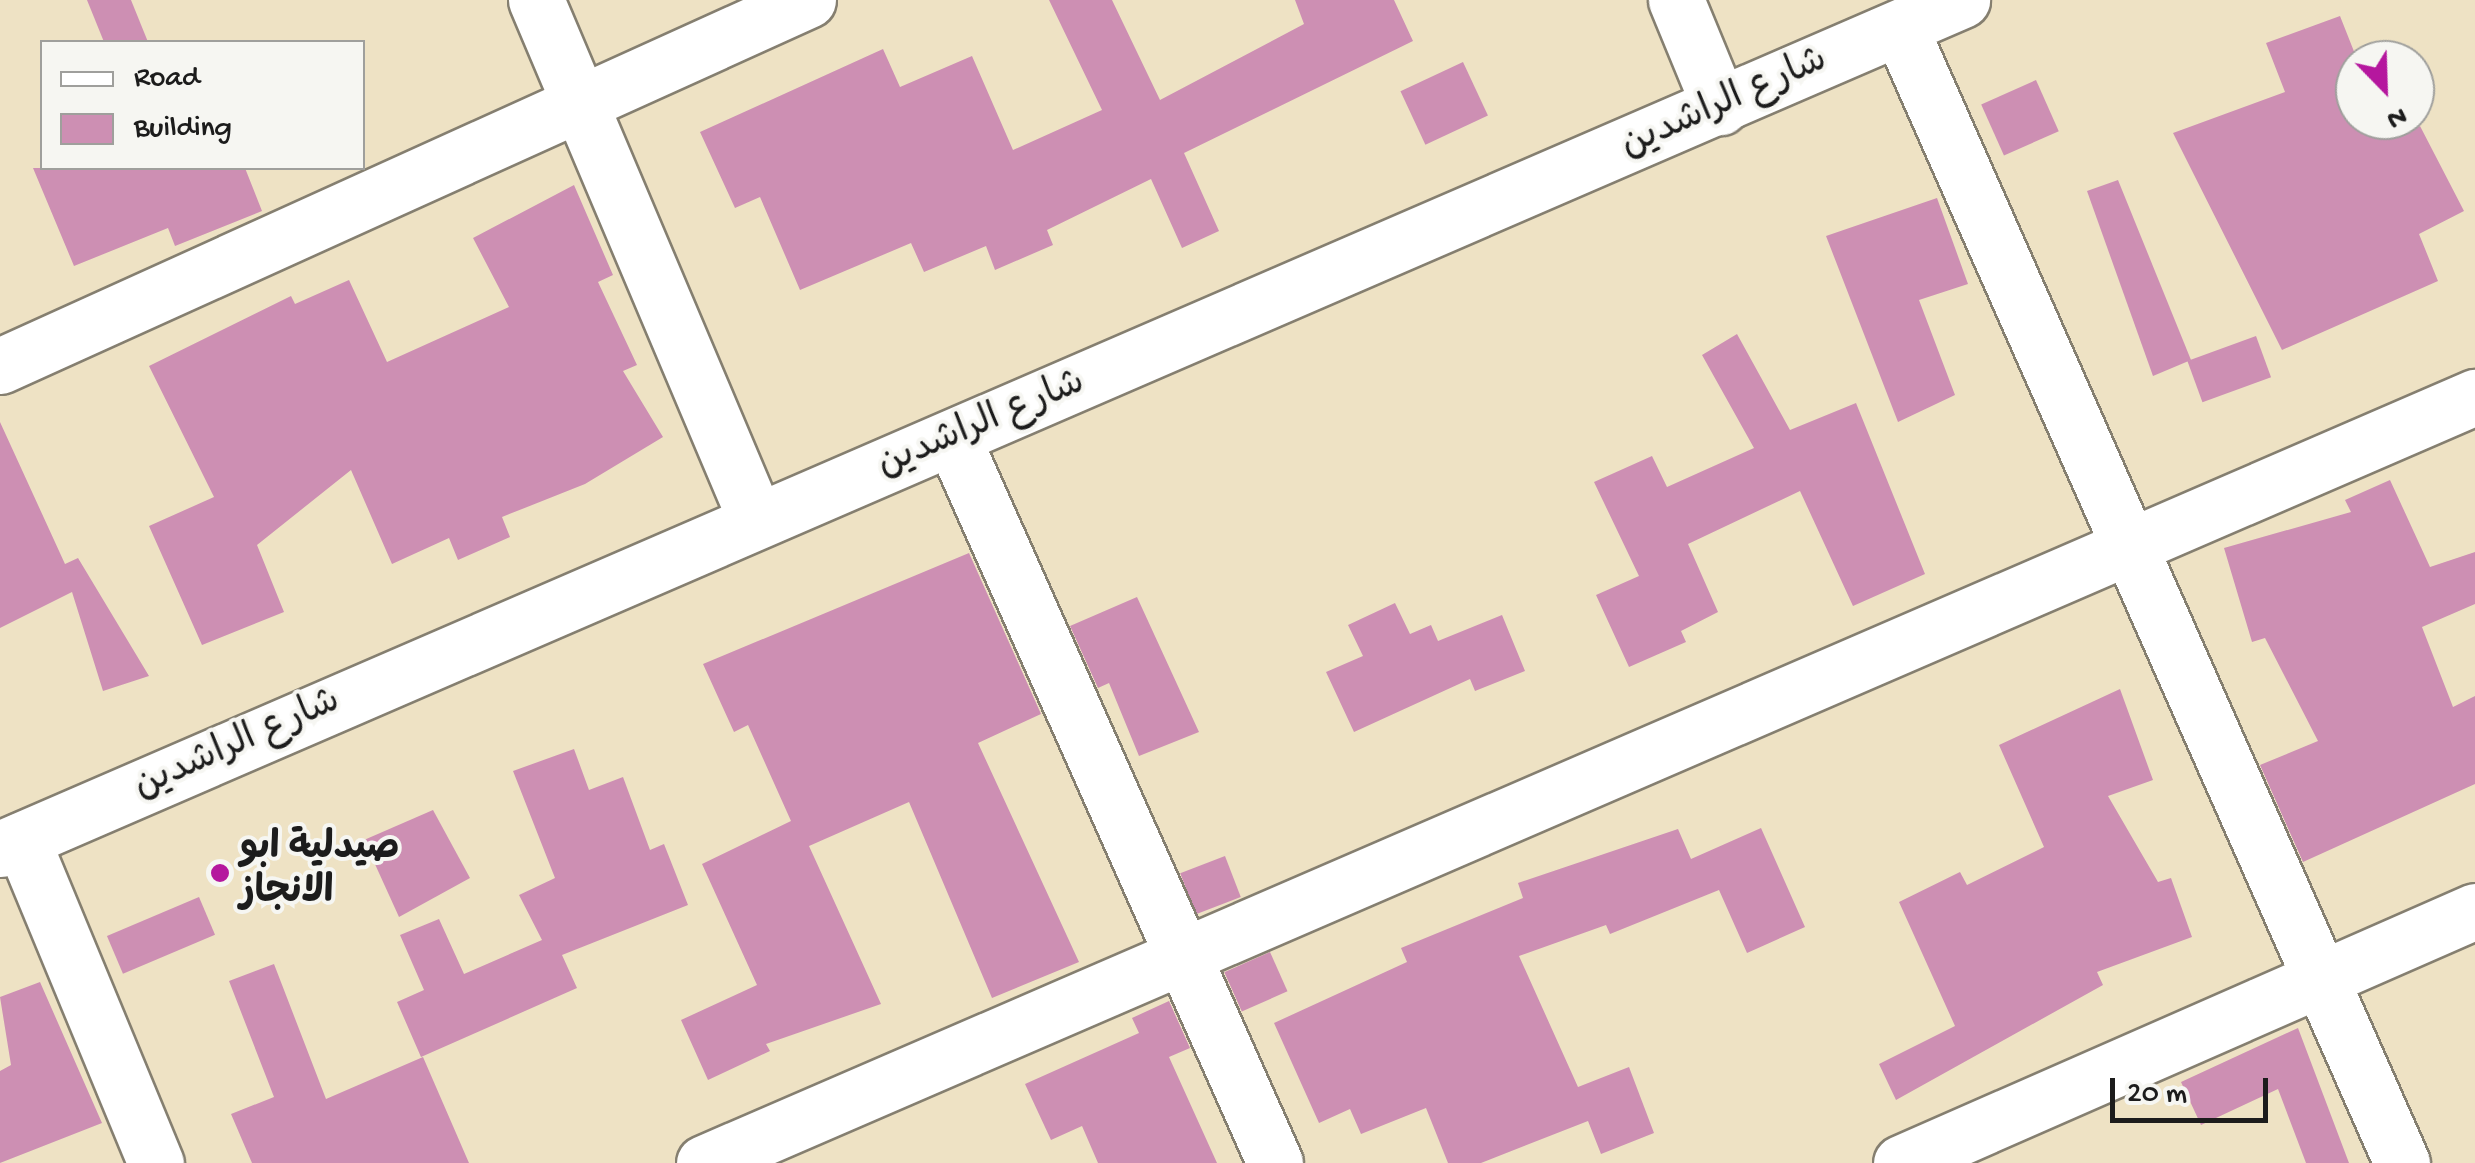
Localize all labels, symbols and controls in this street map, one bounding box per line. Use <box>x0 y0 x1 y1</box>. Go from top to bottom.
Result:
street label: شارع الراشدين <box>1615 39 1835 171</box>
legend <box>40 40 365 170</box>
north arrow <box>2335 40 2435 140</box>
text: Road <box>134 62 200 97</box>
text: N <box>2381 97 2411 135</box>
text: Building <box>134 112 232 147</box>
street label: شارع الراشدين <box>871 362 1093 490</box>
street label: شارع الراشدين <box>128 680 348 812</box>
place label: صيدلية ابو الانجاز <box>240 828 399 918</box>
marker: صيدلية ابو الانجاز <box>209 862 231 884</box>
scale bar <box>2115 1058 2272 1120</box>
text: 20 m <box>2127 1078 2187 1113</box>

